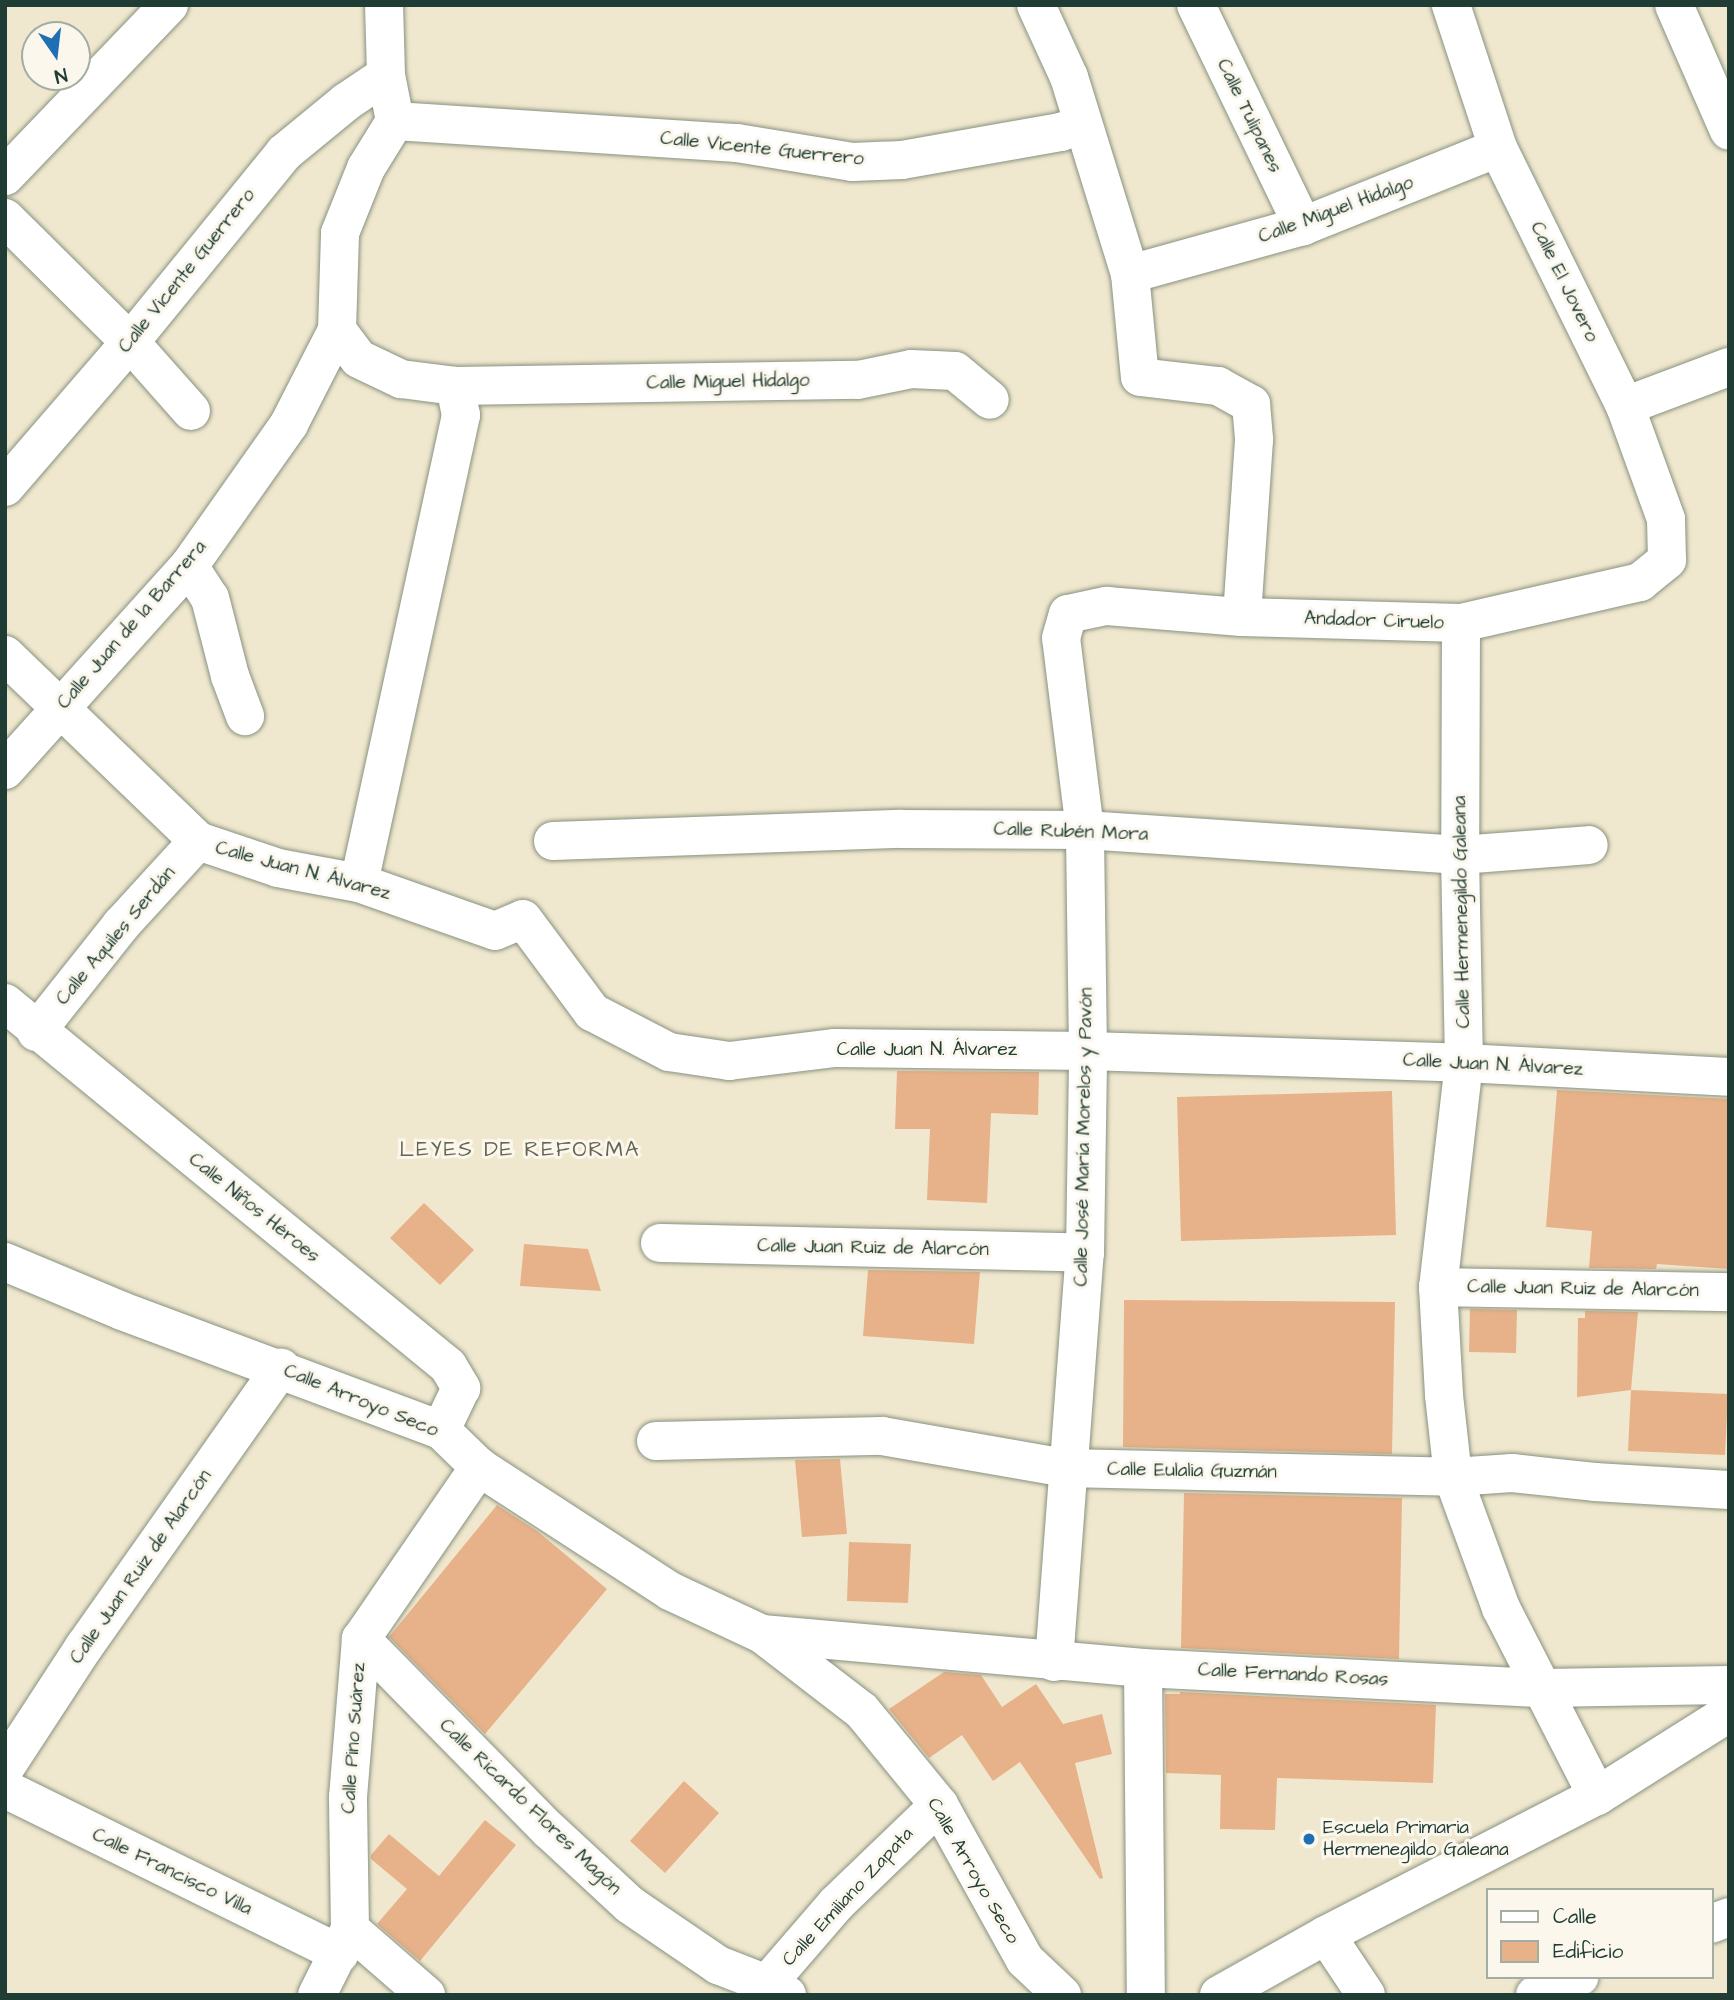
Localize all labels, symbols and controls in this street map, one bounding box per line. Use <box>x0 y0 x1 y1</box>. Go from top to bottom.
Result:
north arrow <box>21 21 91 91</box>
street label: Calle Tulipanes <box>1212 55 1286 177</box>
text: N <box>52 60 70 89</box>
street label: Calle Vicente Guerrero <box>659 127 865 171</box>
street label: Calle Miguel Hidalgo <box>1255 171 1417 249</box>
street label: Calle Vicente Guerrero <box>114 184 260 358</box>
street label: Calle El Jovero <box>1525 218 1603 346</box>
street label: Calle Miguel Hidalgo <box>646 369 810 395</box>
street label: Calle Juan de la Barrera <box>53 536 211 714</box>
street label: Andador Ciruelo <box>1304 607 1444 635</box>
street label: Calle Hermenegildo Galeana <box>1449 795 1475 1029</box>
street label: Calle Rubén Mora <box>993 818 1149 846</box>
street label: Calle Juan N. Álvarez <box>213 837 393 905</box>
street label: Calle Aquiles Serdán <box>51 862 181 1010</box>
street label: Calle José María Morelos y Pavón <box>1070 987 1098 1287</box>
street label: Calle Juan N. Álvarez <box>837 1039 1017 1061</box>
street label: Calle Juan N. Álvarez <box>1402 1049 1584 1081</box>
district label: LEYES DE REFORMA <box>402 1137 638 1163</box>
street label: Calle Niños Héroes <box>184 1148 324 1268</box>
street label: Calle Juan Ruiz de Alarcón <box>757 1235 989 1261</box>
street label: Calle Juan Ruiz de Alarcón <box>1467 1276 1699 1302</box>
street label: Calle Arroyo Seco <box>280 1360 442 1442</box>
street label: Calle Eulalia Guzmán <box>1107 1458 1277 1484</box>
street label: Calle Juan Ruiz de Alarcón <box>65 1466 217 1668</box>
street label: Calle Fernando Rosas <box>1197 1659 1389 1691</box>
street label: Calle Pino Suárez <box>337 1662 371 1814</box>
street label: Calle Ricardo Flores Magón <box>434 1714 626 1900</box>
street label: Calle Arroyo Seco <box>922 1794 1024 1948</box>
place label: Escuela Primaria Hermenegildo Galeana <box>1323 1817 1509 1861</box>
street label: Calle Francisco Villa <box>88 1823 256 1921</box>
street label: Calle Emiliano Zapata <box>778 1823 918 1971</box>
marker: Escuela Primaria Hermenegildo Galeana <box>1301 1831 1317 1847</box>
legend <box>1486 1888 1713 1979</box>
text: Calle <box>1553 1902 1597 1931</box>
text: Edificio <box>1553 1937 1623 1966</box>

